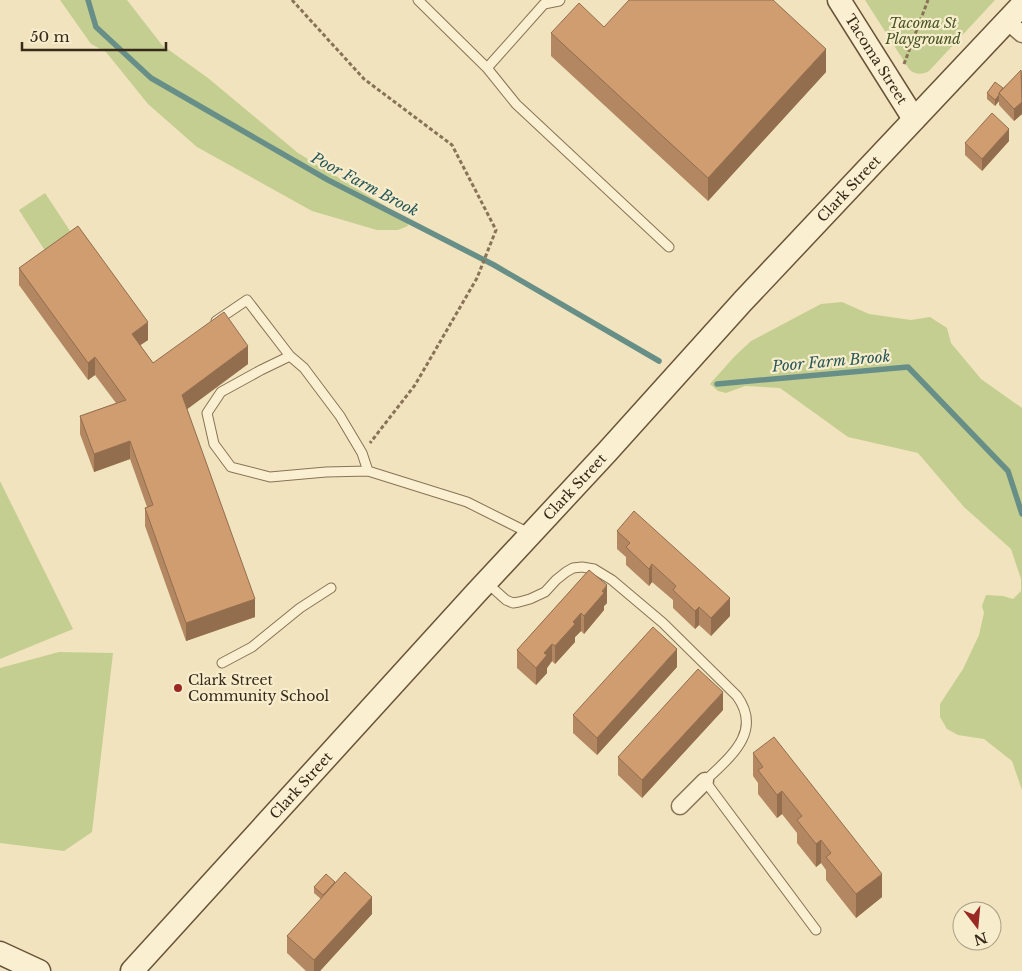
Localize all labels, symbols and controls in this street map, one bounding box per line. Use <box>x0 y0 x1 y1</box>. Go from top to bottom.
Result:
street label: Tacoma Street <box>841 11 912 108</box>
park label: Tacoma St Playground <box>884 14 961 48</box>
scale bar <box>22 20 166 52</box>
text: 50 m <box>30 27 70 46</box>
water label: Poor Farm Brook <box>307 147 422 220</box>
street label: Clark Street <box>813 151 885 226</box>
water label: Poor Farm Brook <box>770 346 891 376</box>
street label: Clark Street <box>539 449 611 524</box>
place label: Clark Street Community School <box>188 671 330 705</box>
marker: Clark Street Community School <box>172 682 184 694</box>
street label: Clark Street <box>266 747 337 823</box>
north arrow <box>952 901 1002 951</box>
text: N <box>972 928 989 949</box>

